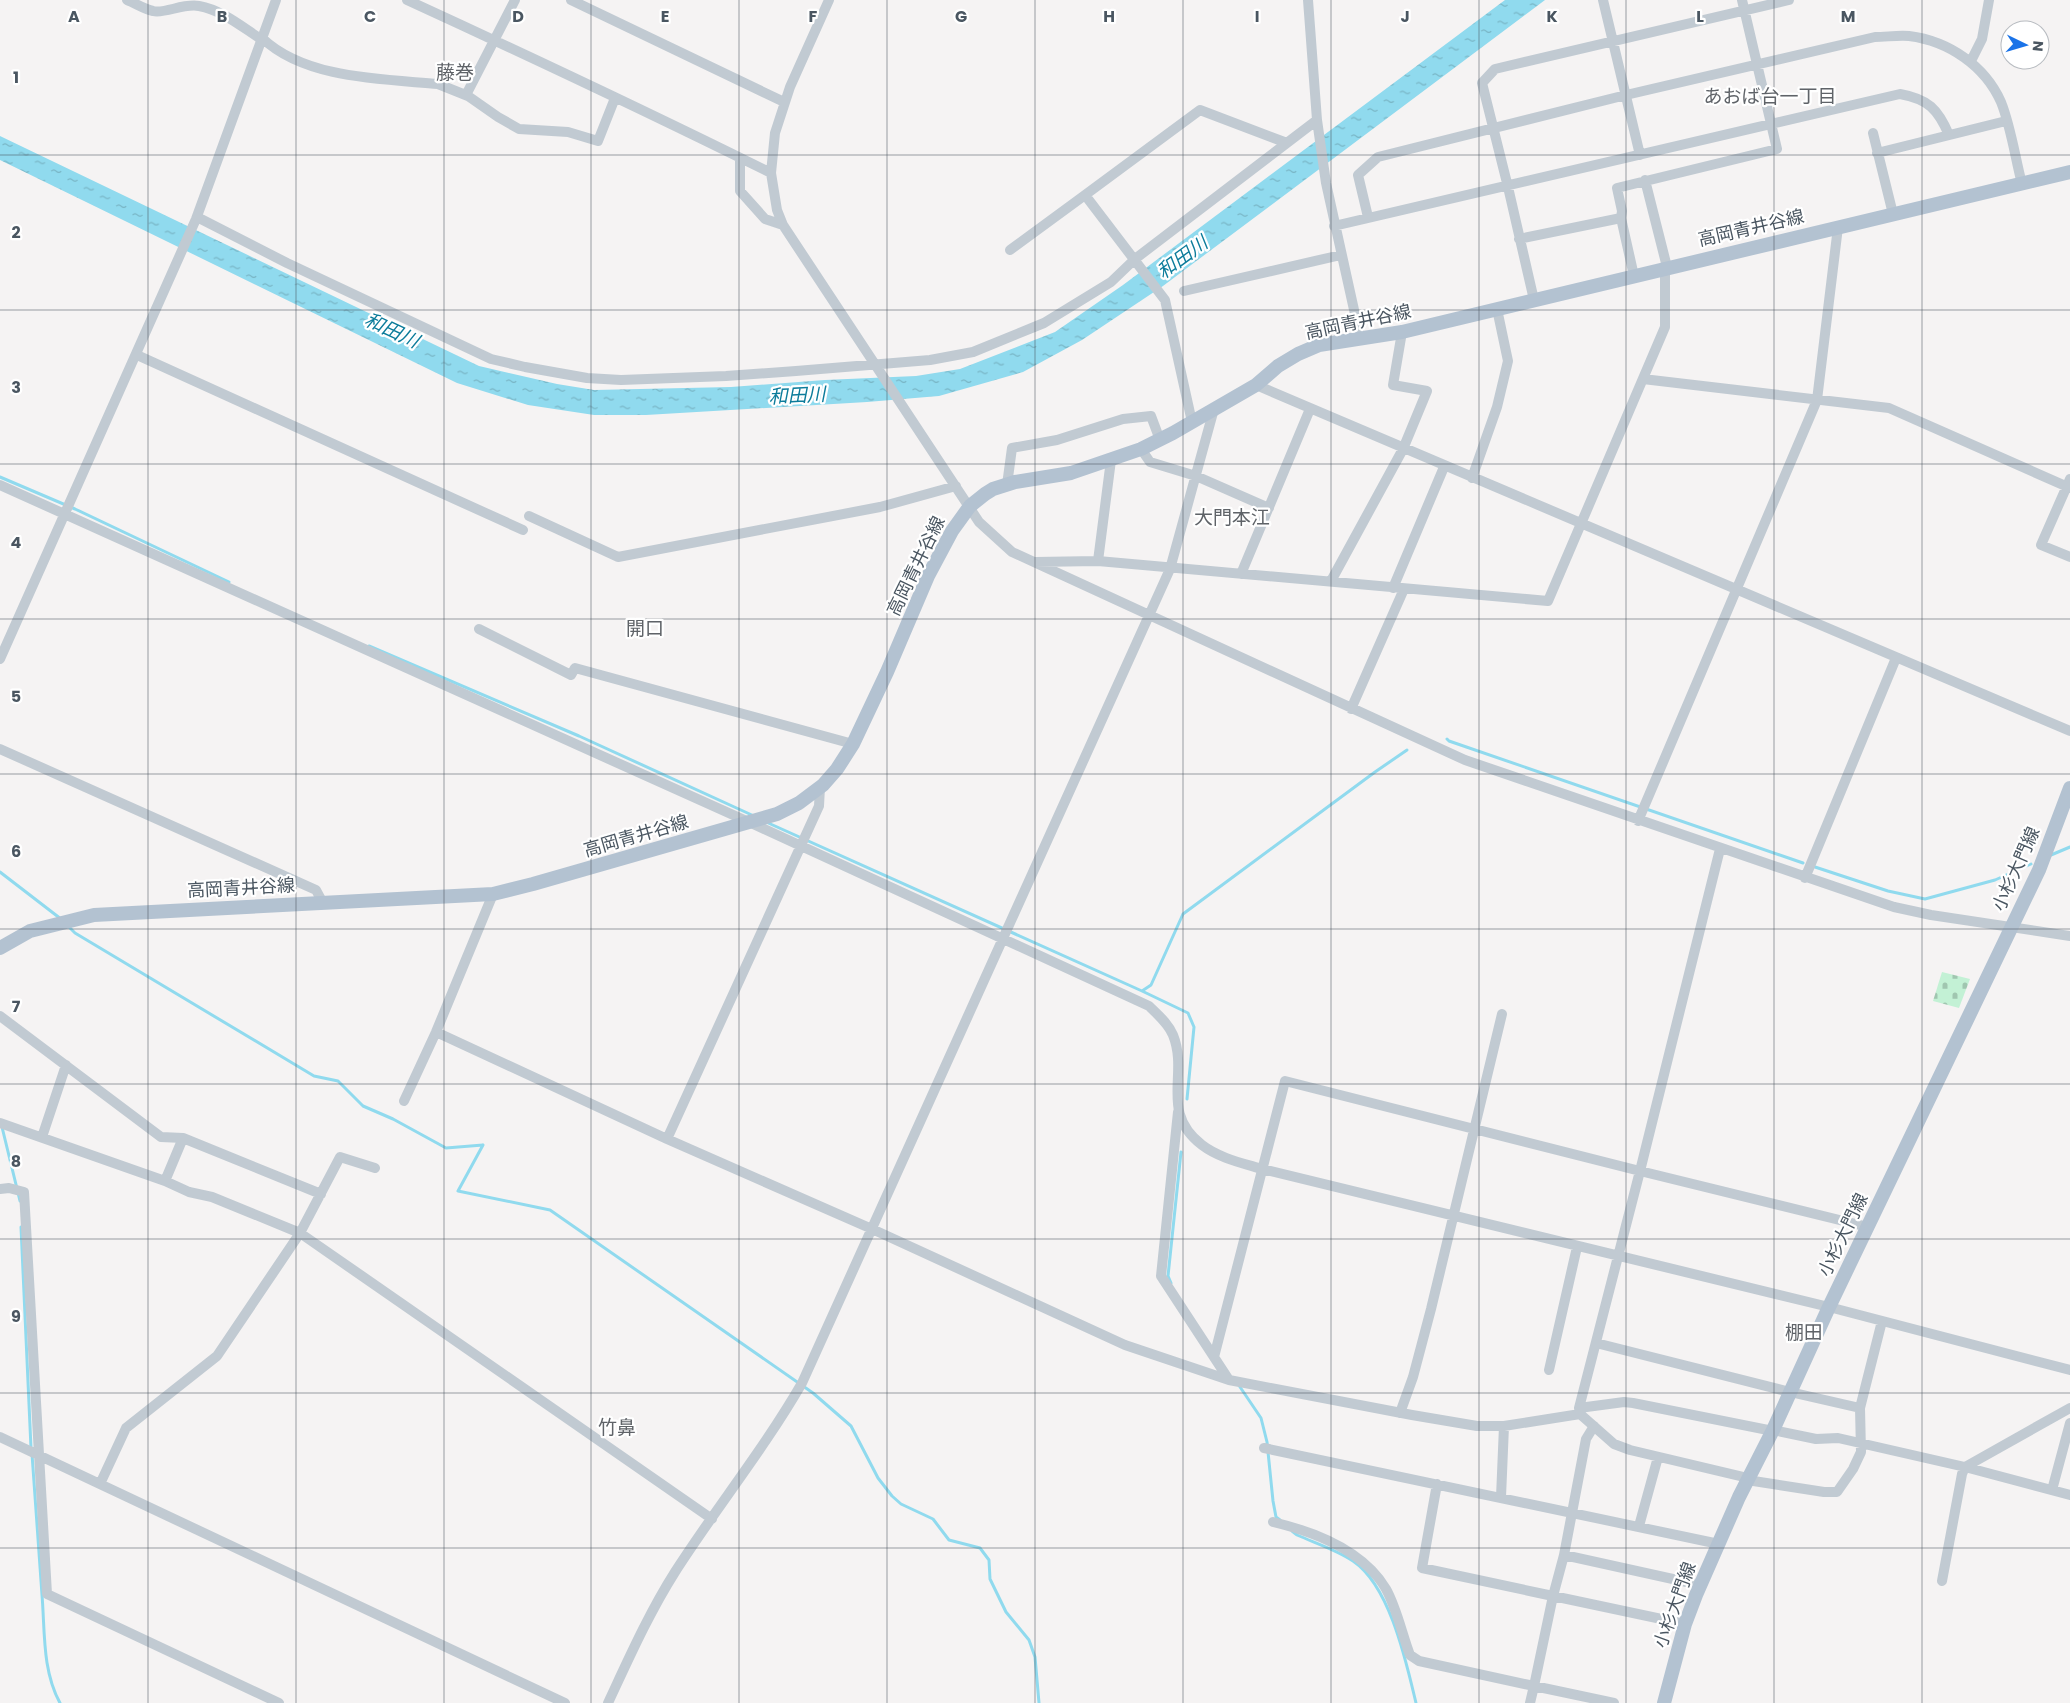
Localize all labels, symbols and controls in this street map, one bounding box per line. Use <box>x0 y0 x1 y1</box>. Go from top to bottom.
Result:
text: A <box>68 5 80 28</box>
text: B <box>217 5 227 28</box>
text: C <box>364 5 376 28</box>
text: D <box>512 5 524 28</box>
text: E <box>661 5 669 28</box>
text: F <box>809 5 818 28</box>
text: G <box>955 5 967 28</box>
text: H <box>1103 5 1115 28</box>
text: I <box>1255 5 1259 28</box>
text: J <box>1400 5 1410 28</box>
text: K <box>1546 5 1558 28</box>
text: L <box>1696 5 1704 28</box>
text: M <box>1841 5 1855 28</box>
north arrow <box>2000 20 2050 70</box>
text: N <box>2028 40 2048 52</box>
district label: 藤巻 <box>436 59 474 86</box>
text: 1 <box>13 66 19 89</box>
district label: あおば台一丁目 <box>1703 83 1837 110</box>
street label: 高岡青井谷線 <box>1695 203 1806 252</box>
text: 2 <box>11 221 21 244</box>
water label: 和田川 <box>1151 229 1215 285</box>
street label: 高岡青井谷線 <box>1302 298 1413 345</box>
water label: 和田川 <box>360 306 425 356</box>
text: 3 <box>11 376 21 399</box>
water label: 和田川 <box>768 380 828 410</box>
district label: 大門本江 <box>1194 504 1270 531</box>
street label: 高岡青井谷線 <box>881 512 950 620</box>
text: 4 <box>11 531 22 554</box>
district label: 開口 <box>626 615 664 642</box>
text: 5 <box>11 685 21 708</box>
street label: 高岡青井谷線 <box>581 809 691 862</box>
street label: 小杉大門線 <box>1986 823 2045 915</box>
text: 6 <box>11 840 21 863</box>
street label: 高岡青井谷線 <box>186 872 296 903</box>
text: 7 <box>12 995 21 1018</box>
text: 8 <box>11 1150 21 1173</box>
street label: 小杉大門線 <box>1812 1189 1874 1281</box>
text: 9 <box>11 1305 21 1328</box>
district label: 棚田 <box>1785 1319 1823 1346</box>
district label: 竹鼻 <box>598 1414 636 1441</box>
street label: 小杉大門線 <box>1647 1558 1702 1651</box>

